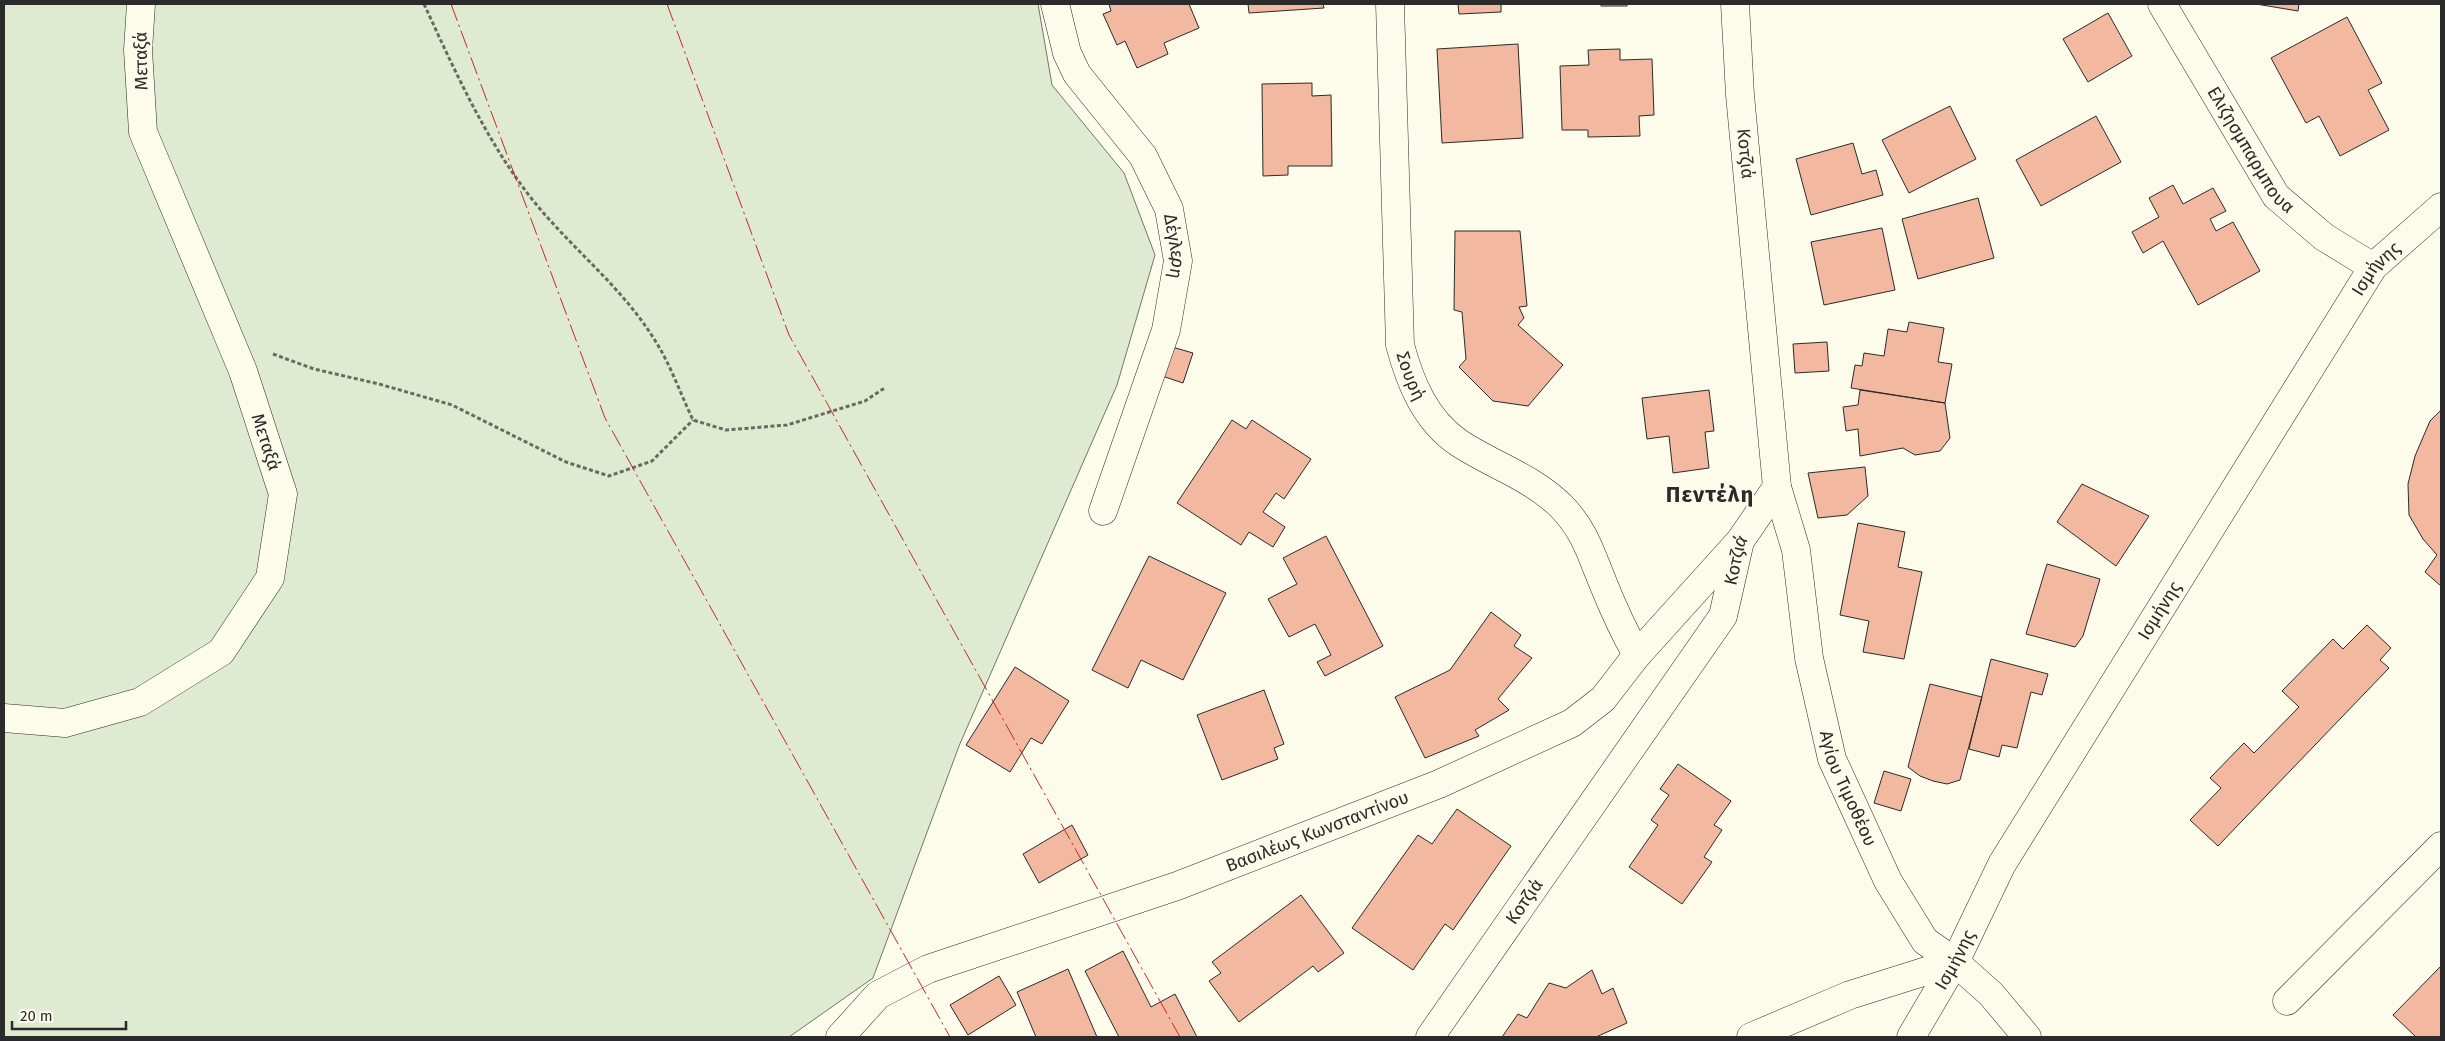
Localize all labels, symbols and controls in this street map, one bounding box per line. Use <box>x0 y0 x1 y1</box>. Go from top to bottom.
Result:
street label: Μεταξά <box>129 32 153 90</box>
street label: Ελιζησμπαρμπουα <box>2203 83 2299 218</box>
street label: Κοτζιά <box>1732 127 1759 180</box>
street label: Δέγλερη <box>1159 212 1189 281</box>
street label: Ισμήνης <box>2347 237 2405 300</box>
street label: Σουρή <box>1391 349 1430 404</box>
street label: Μεταξά <box>247 411 285 473</box>
district label: Πεντέλη <box>1666 481 1754 508</box>
street label: Κοτζιά <box>1719 530 1752 587</box>
street label: Ισμήνης <box>2133 577 2186 644</box>
street label: Αγίου Τιμοθέου <box>1815 728 1882 850</box>
street label: Βασιλέως Κωνσταντίνου <box>1223 786 1412 877</box>
street label: Κοτζιά <box>1501 875 1548 929</box>
street label: Ισμήνης <box>1930 926 1980 994</box>
scale bar <box>12 998 126 1030</box>
text: 20 m <box>20 1007 53 1025</box>

